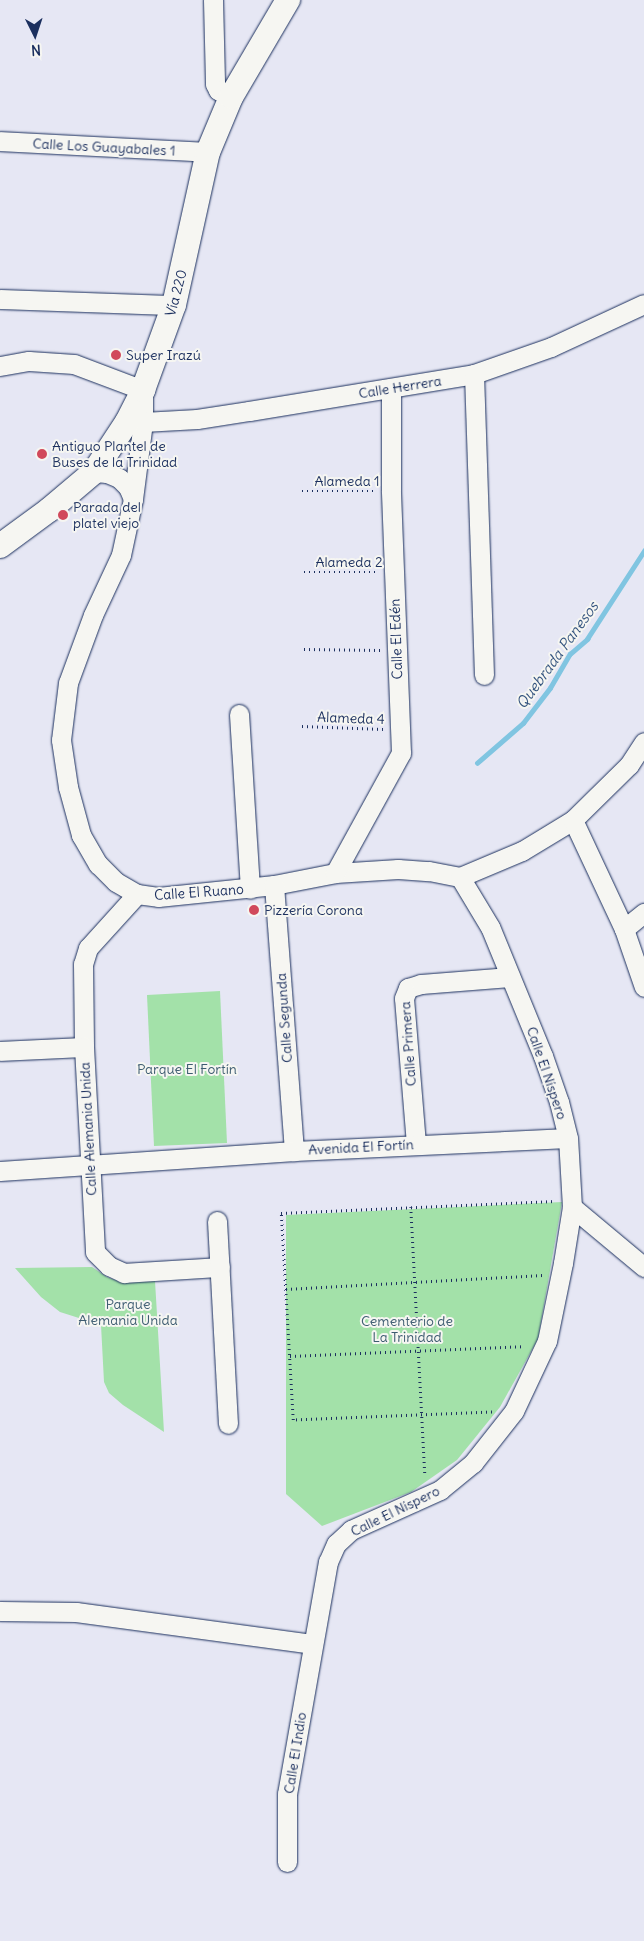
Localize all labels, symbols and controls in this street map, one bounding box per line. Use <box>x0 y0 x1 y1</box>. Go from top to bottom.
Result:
north arrow <box>10 10 60 60</box>
text: N <box>31 41 42 59</box>
street label: Calle Los Guayabales 1 <box>32 135 176 159</box>
street label: Vía 220 <box>162 268 190 318</box>
place label: Super Irazú <box>126 347 201 363</box>
marker: Super Irazú <box>110 349 122 361</box>
street label: Calle Herrera <box>357 372 443 402</box>
place label: Antiguo Plantel de Buses de la Trinidad <box>52 438 177 471</box>
marker: Antiguo Plantel de Buses de la Trinidad <box>36 448 48 460</box>
street label: Alameda 1 <box>314 473 380 489</box>
place label: Parada del platel viejo <box>73 499 141 532</box>
marker: Parada del platel viejo <box>57 509 69 521</box>
street label: Alameda 2 <box>315 554 383 570</box>
street label: Calle El Edén <box>386 598 406 680</box>
water label: Quebrada Panesos <box>512 598 602 712</box>
street label: Alameda 4 <box>317 708 385 728</box>
street label: Calle El Ruano <box>154 880 244 904</box>
place label: Pizzería Corona <box>264 902 363 918</box>
marker: Pizzería Corona <box>248 904 260 916</box>
street label: Calle Segunda <box>272 973 296 1063</box>
street label: Calle Primera <box>397 1001 419 1087</box>
street label: Calle El Níspero <box>523 1024 571 1122</box>
park label: Parque El Fortín <box>137 1061 237 1077</box>
street label: Calle Alemania Unida <box>76 1062 100 1196</box>
street label: Avenida El Fortín <box>308 1136 414 1158</box>
park label: Parque Alemania Unida <box>78 1296 178 1328</box>
park label: Cementerio de La Trinidad <box>361 1313 453 1345</box>
street label: Calle El Níspero <box>348 1482 442 1540</box>
street label: Calle El Indio <box>280 1711 310 1795</box>

